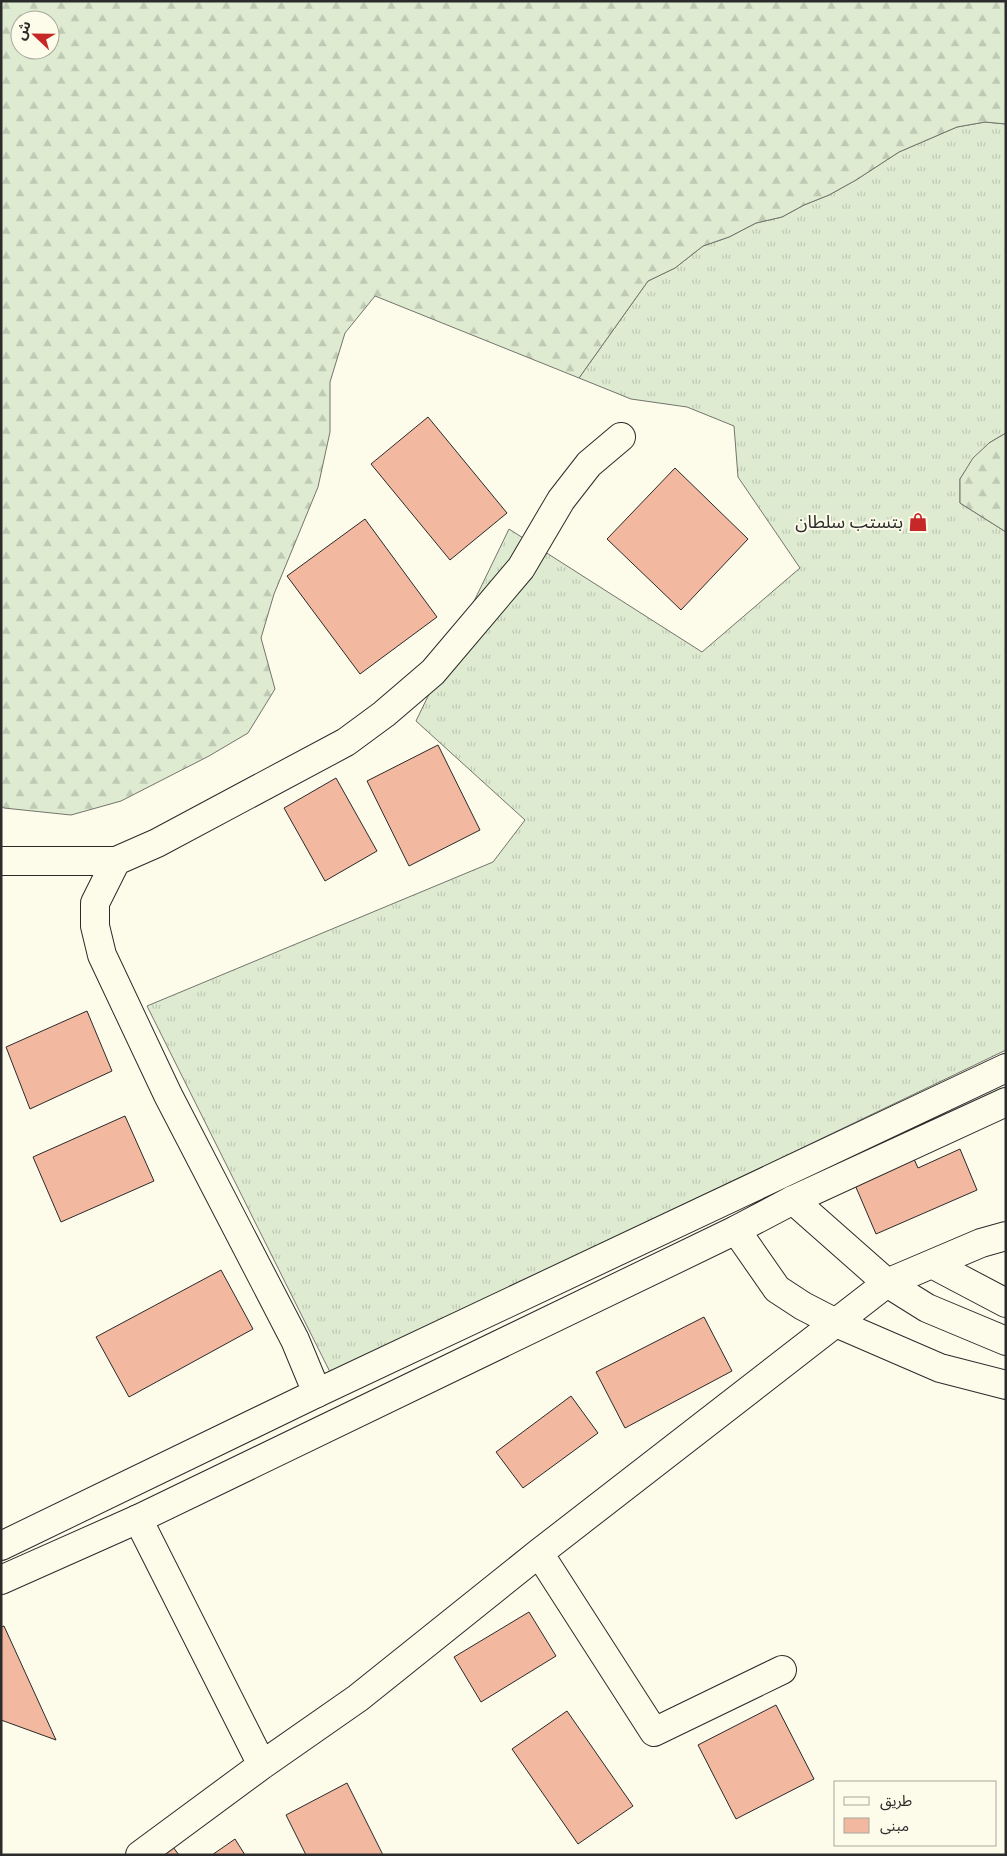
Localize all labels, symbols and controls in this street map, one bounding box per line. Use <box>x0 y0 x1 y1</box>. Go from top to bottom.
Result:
north arrow <box>10 10 60 60</box>
text: ش <box>11 18 36 43</box>
place label: بتستب سلطان <box>795 510 903 534</box>
shop icon: بتستب سلطان <box>907 511 929 533</box>
legend <box>834 1781 997 1846</box>
text: طريق <box>880 1791 912 1811</box>
text: مبنى <box>880 1816 909 1836</box>

